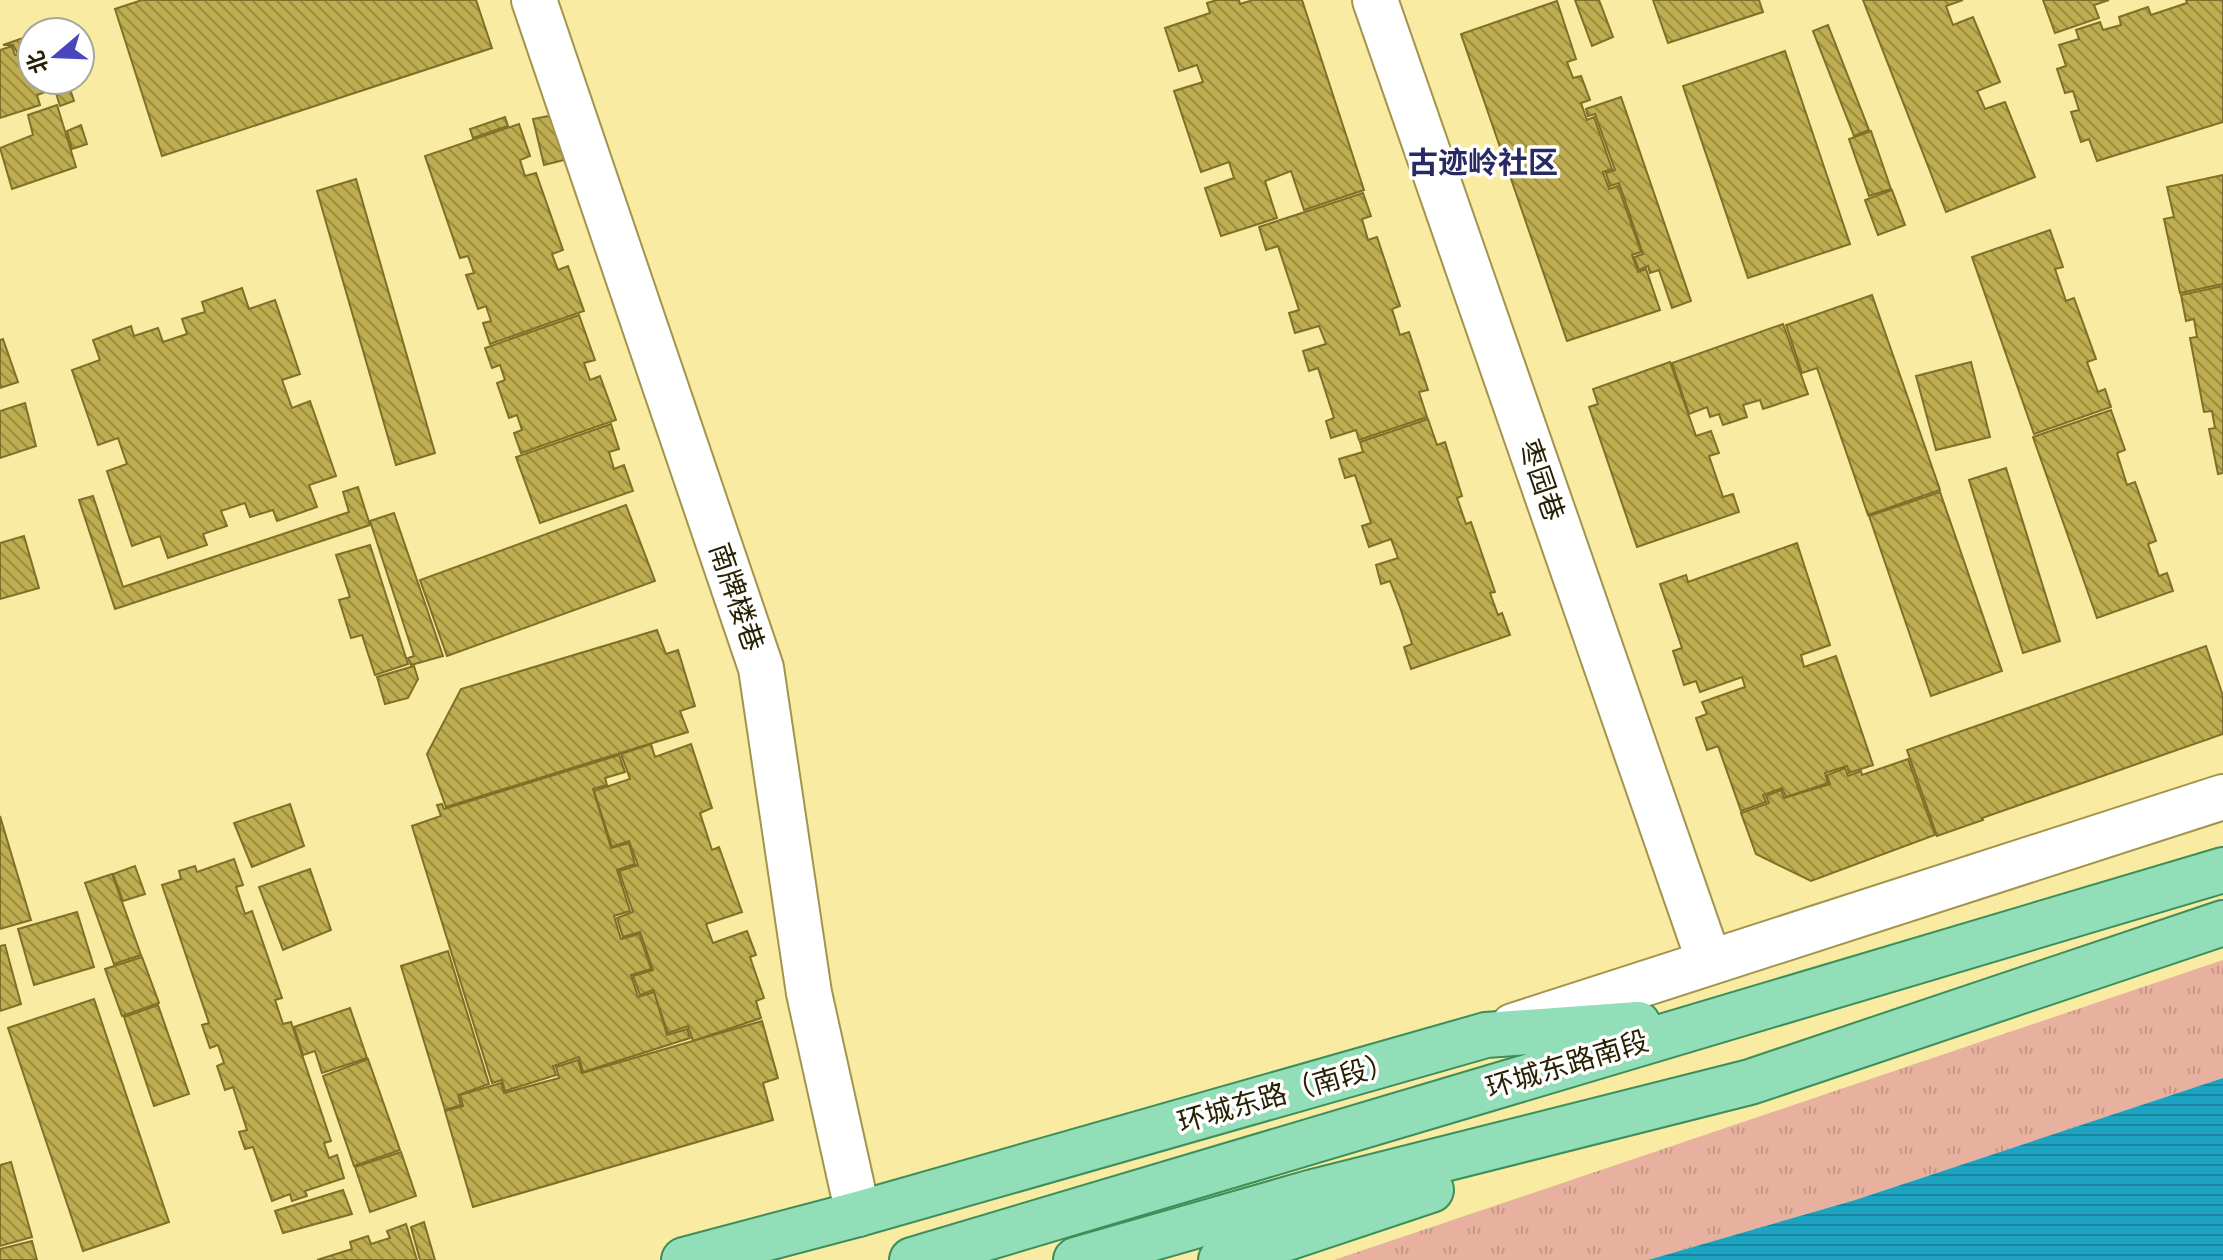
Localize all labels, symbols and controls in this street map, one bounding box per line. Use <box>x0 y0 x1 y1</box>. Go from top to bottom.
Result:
north arrow <box>16 16 96 96</box>
text: 北 <box>22 48 53 77</box>
district label: 古迹岭社区 <box>1408 146 1558 179</box>
street label: 枣园巷 <box>1513 435 1570 525</box>
street label: 南牌楼巷 <box>704 539 769 655</box>
street label: 环城东路南段 <box>1482 1025 1652 1104</box>
street label: 环城东路（南段） <box>1174 1047 1398 1138</box>

